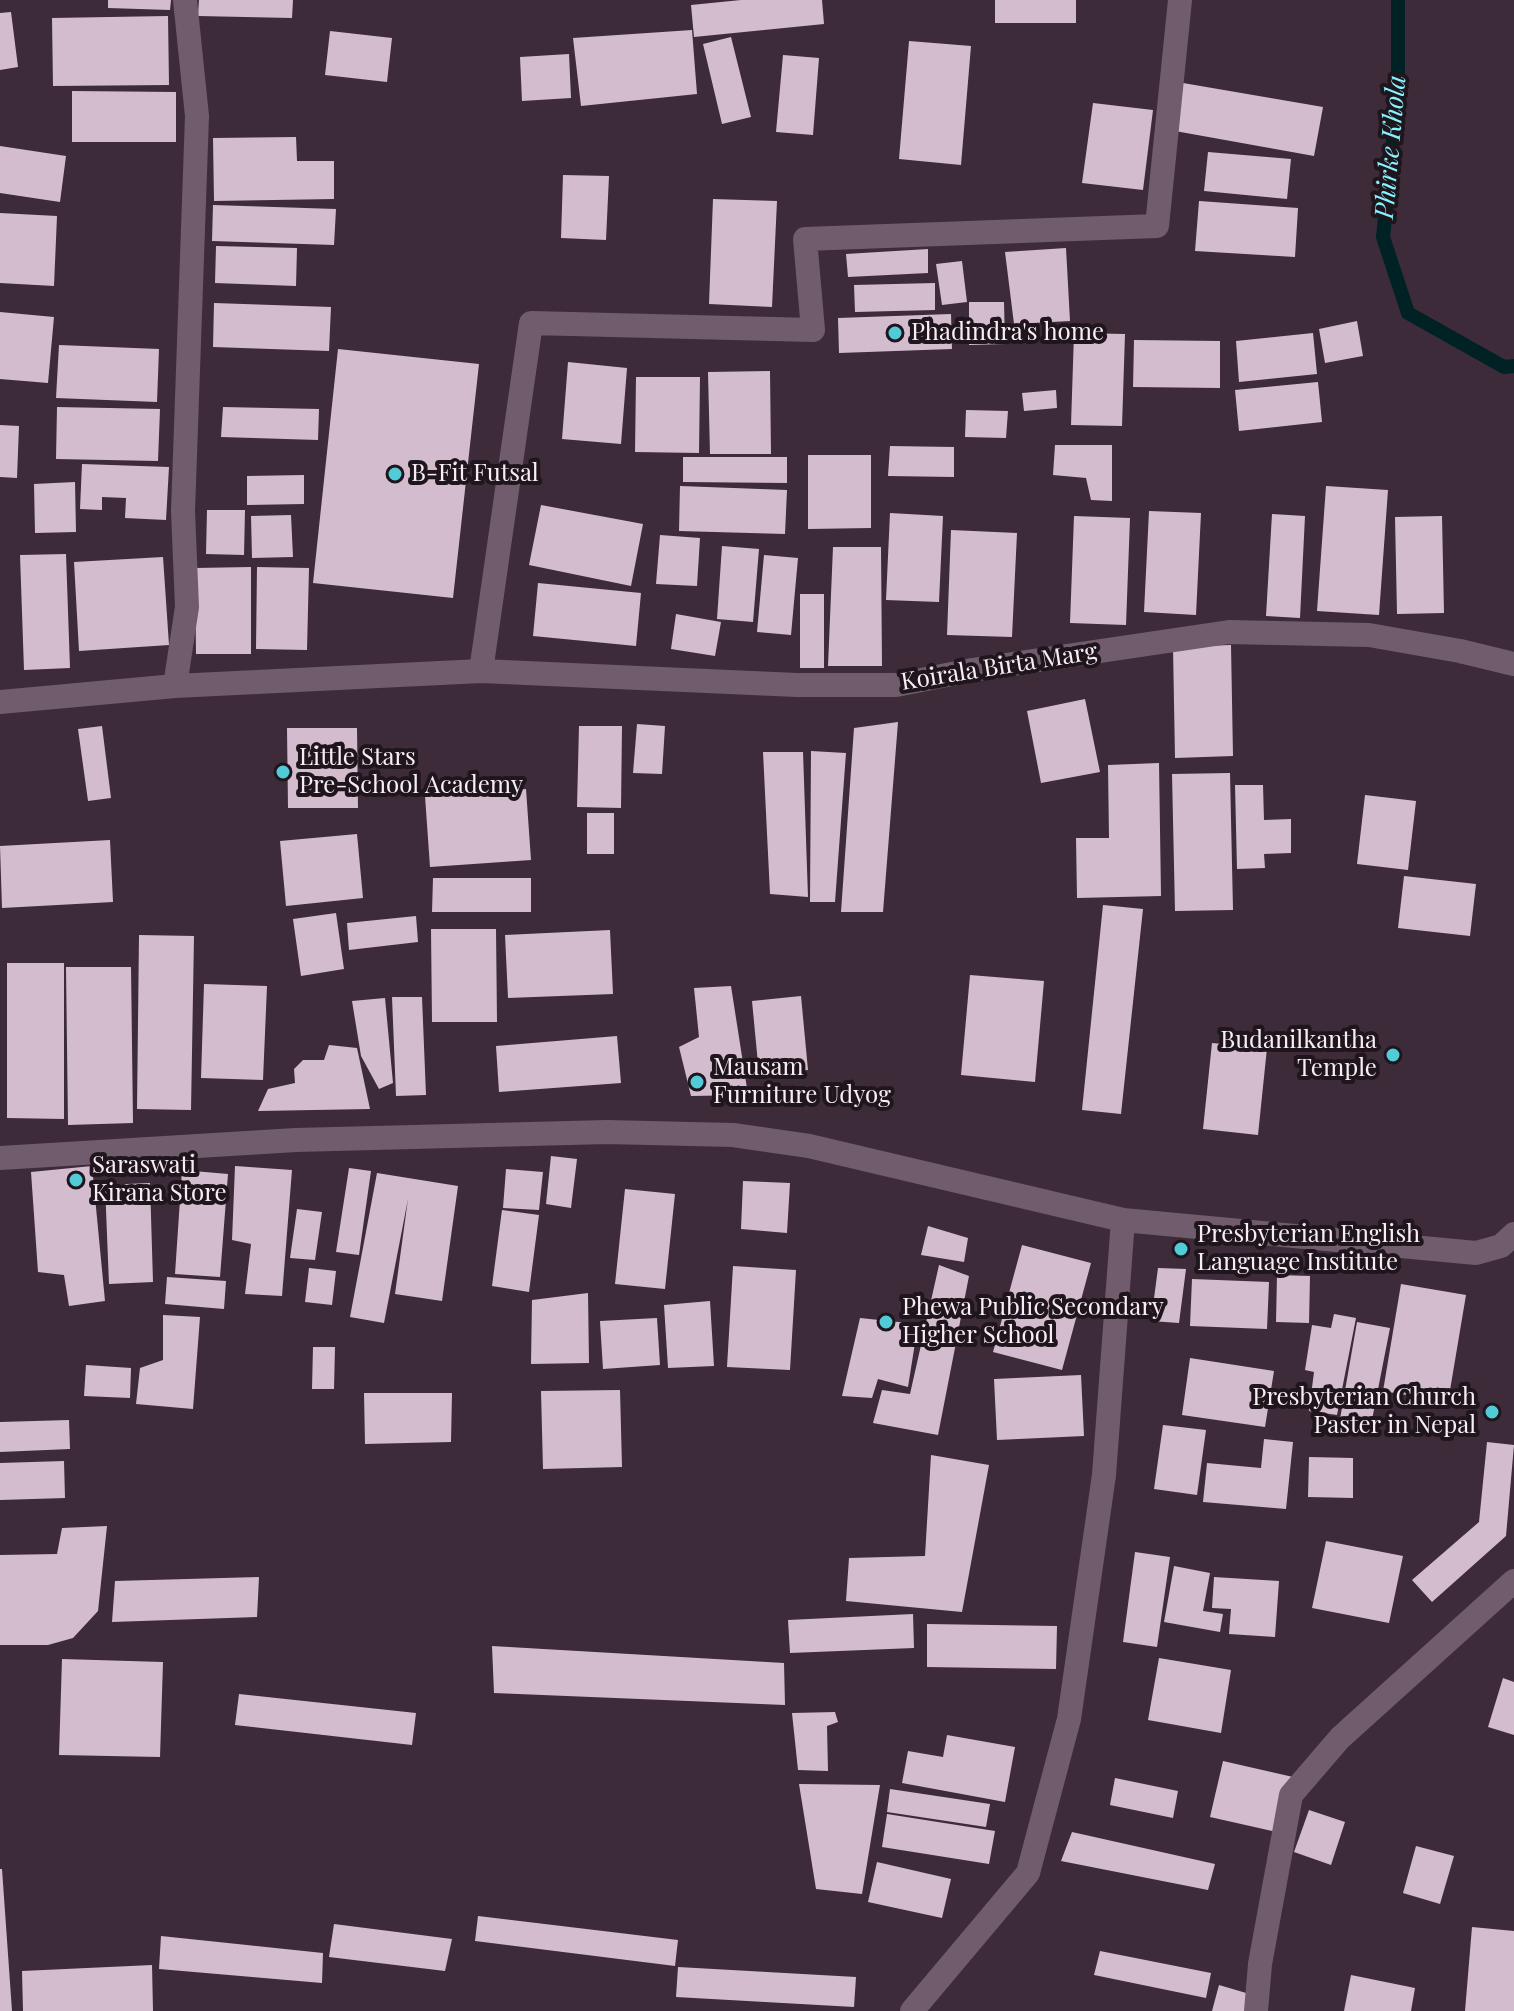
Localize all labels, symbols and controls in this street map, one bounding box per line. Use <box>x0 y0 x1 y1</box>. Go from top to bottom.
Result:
water label: Phirke Khola <box>1369 74 1413 220</box>
place label: Phadindra's home <box>911 319 1104 347</box>
marker: Phadindra's home <box>886 324 904 342</box>
place label: B-Fit Futsal <box>411 460 539 488</box>
marker: B-Fit Futsal <box>386 465 404 483</box>
street label: Koirala Birta Marg <box>899 637 1099 697</box>
place label: Little Stars Pre-School Academy <box>299 744 523 800</box>
marker: Little Stars Pre-School Academy <box>274 763 292 781</box>
place label: Budanilkantha Temple <box>1220 1027 1377 1083</box>
marker: Budanilkantha Temple <box>1384 1046 1402 1064</box>
place label: Mausam Furniture Udyog <box>713 1054 891 1110</box>
marker: Mausam Furniture Udyog <box>688 1073 706 1091</box>
place label: Saraswati Kirana Store <box>92 1152 227 1208</box>
marker: Saraswati Kirana Store <box>67 1171 85 1189</box>
place label: Presbyterian English Language Institute <box>1197 1221 1420 1277</box>
marker: Presbyterian English Language Institute <box>1172 1240 1190 1258</box>
place label: Phewa Public Secondary Higher School <box>902 1294 1164 1350</box>
marker: Phewa Public Secondary Higher School <box>877 1313 895 1331</box>
place label: Presbyterian Church Paster in Nepal <box>1252 1384 1476 1440</box>
marker: Presbyterian Church Paster in Nepal <box>1483 1403 1501 1421</box>

